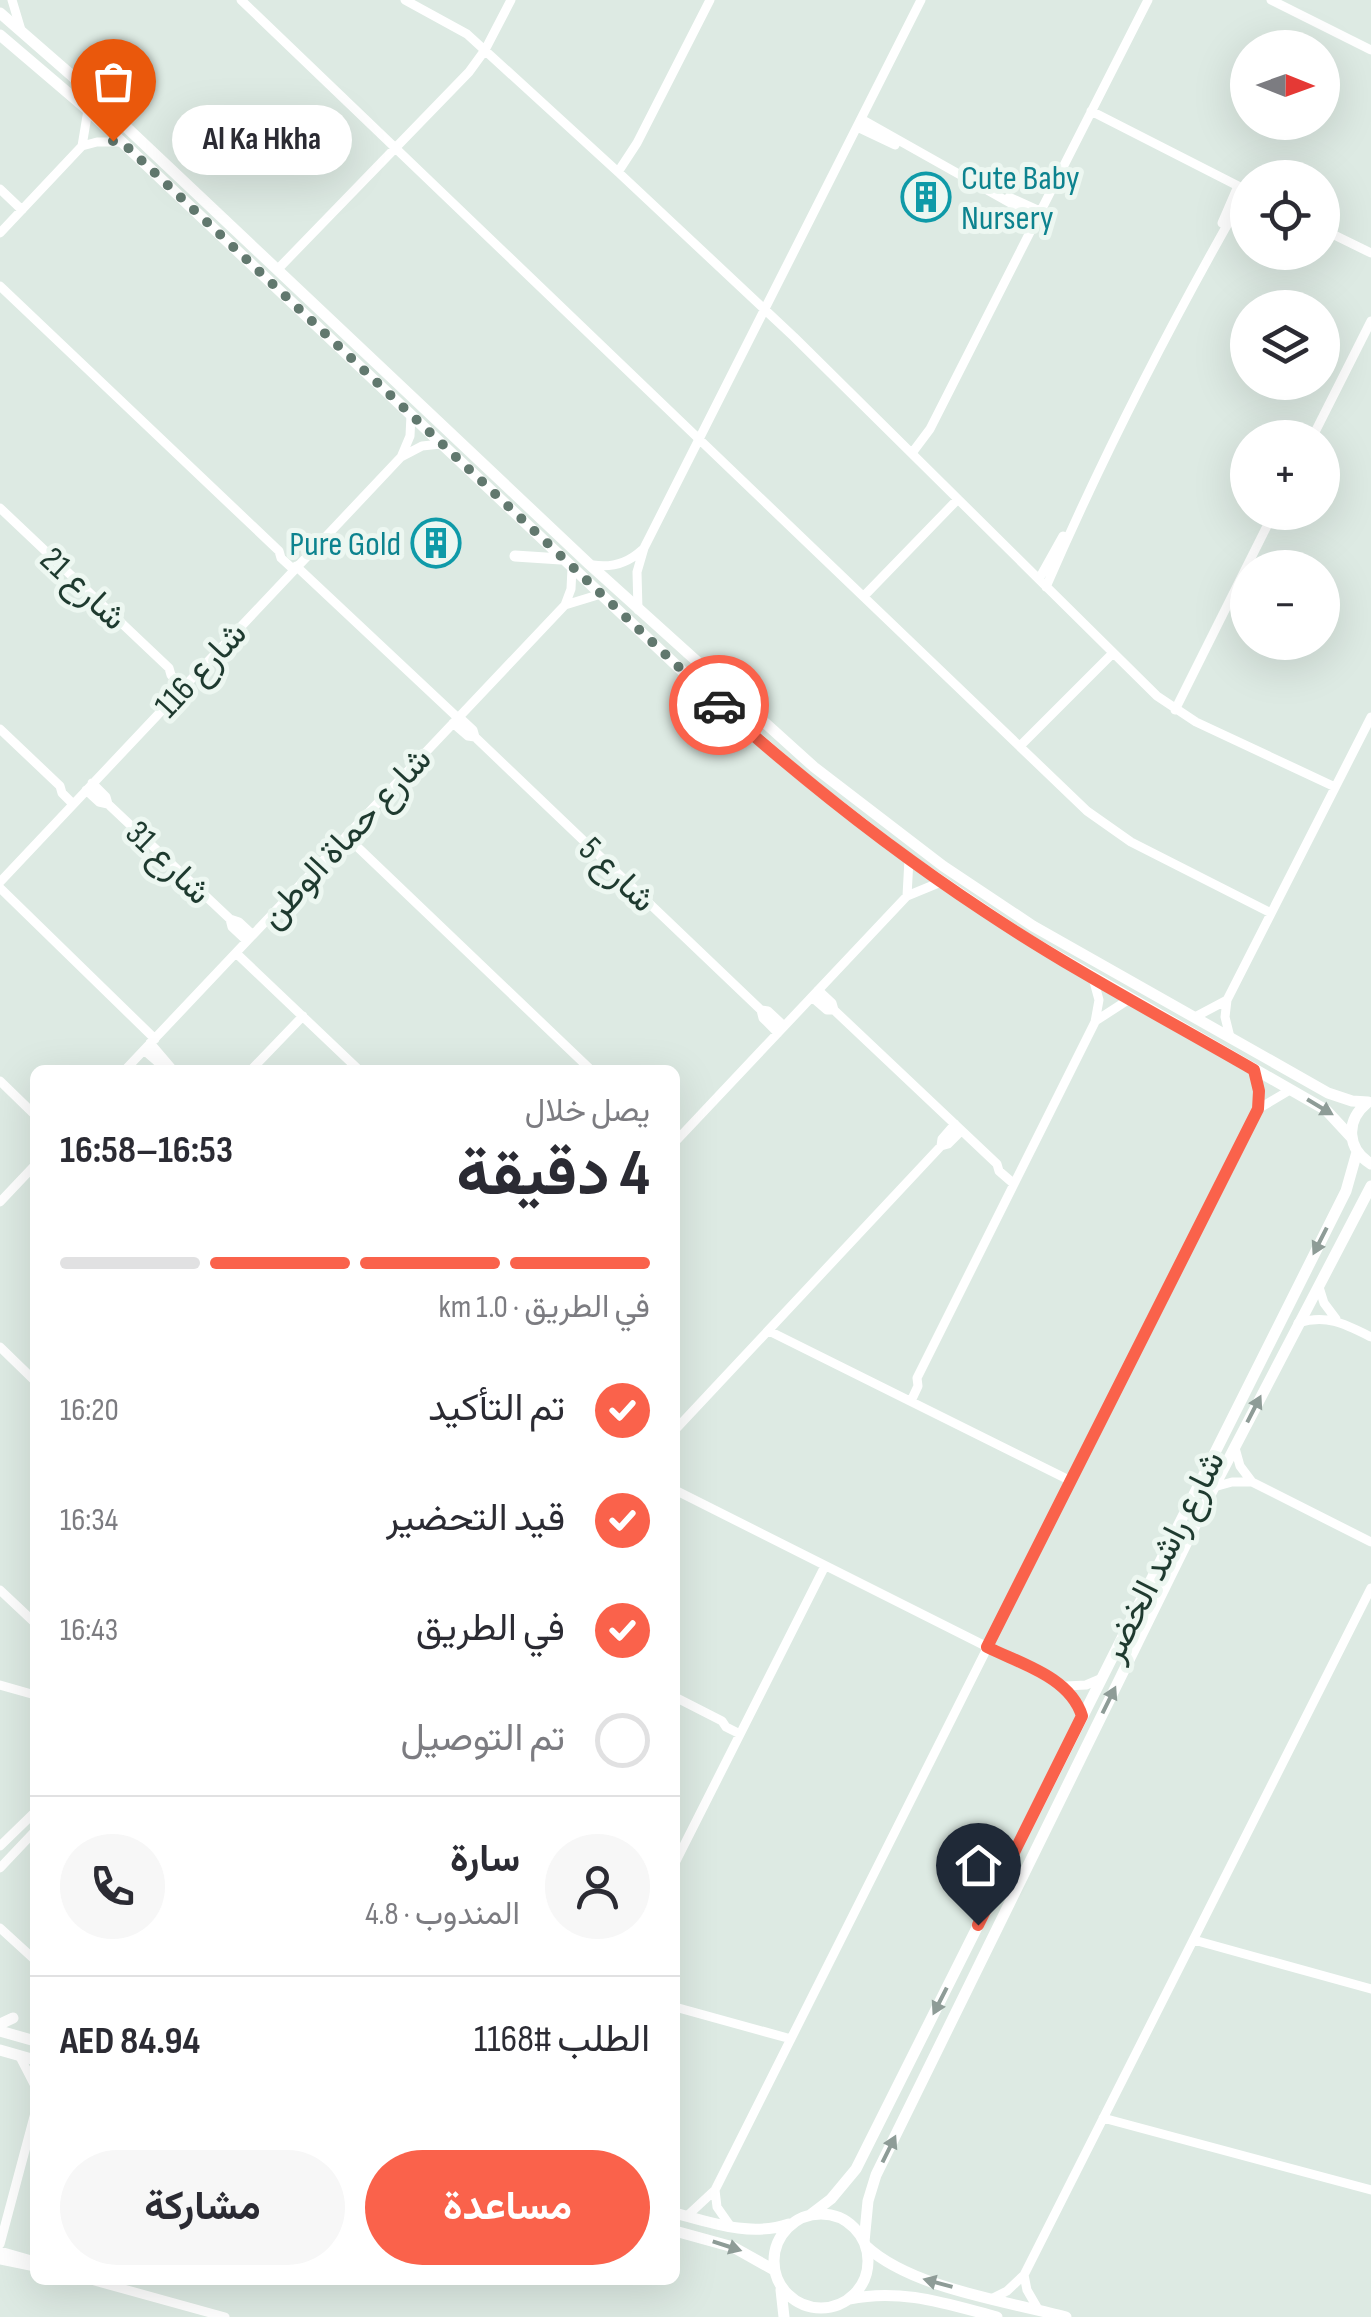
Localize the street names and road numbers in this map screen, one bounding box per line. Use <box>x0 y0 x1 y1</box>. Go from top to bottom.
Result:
street label: شارع 21 <box>30 538 135 641</box>
street label: شارع 116 <box>146 613 257 728</box>
street label: شارع حماة الوطن <box>251 738 442 938</box>
street label: شارع 31 <box>115 812 220 915</box>
street label: شارع 5 <box>569 828 664 923</box>
street label: شارع راشد الخضر <box>1091 1444 1236 1671</box>

